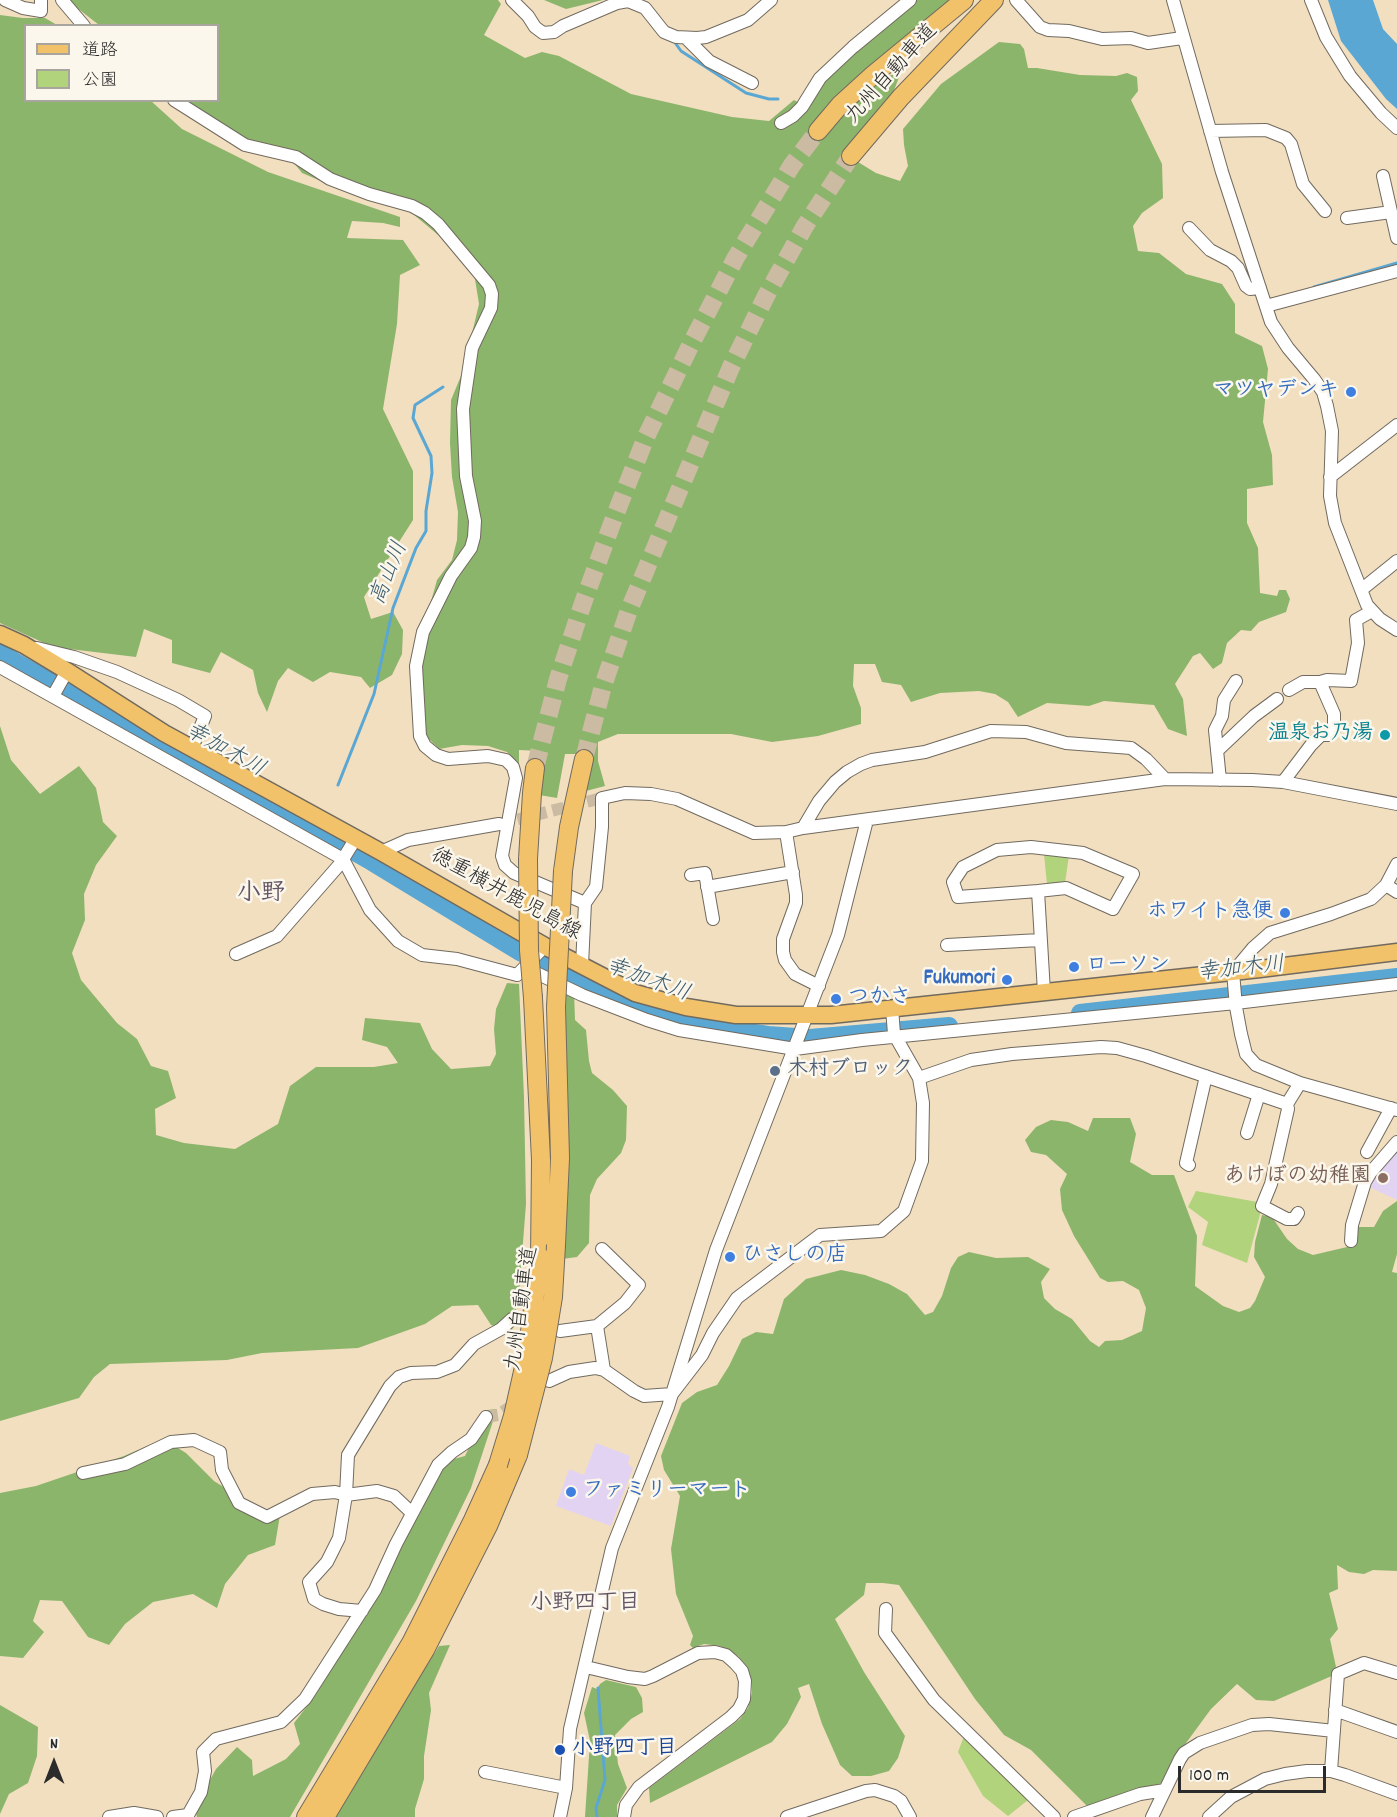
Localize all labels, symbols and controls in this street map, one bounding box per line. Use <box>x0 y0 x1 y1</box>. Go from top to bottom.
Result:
street label: 九州自動車道 <box>841 20 945 130</box>
legend <box>24 24 219 102</box>
text: 道路 <box>82 39 118 64</box>
text: 公園 <box>82 69 118 94</box>
place label: マツヤデンキ <box>1213 379 1339 405</box>
marker: マツヤデンキ <box>1344 385 1358 399</box>
water label: 高山川 <box>366 538 416 610</box>
water label: 幸加木川 <box>179 719 269 785</box>
place label: 温泉お乃湯 <box>1268 722 1373 748</box>
marker: 温泉お乃湯 <box>1378 728 1392 742</box>
street label: 徳重横井鹿児島線 <box>425 844 585 948</box>
district label: 小野 <box>237 882 285 910</box>
place label: ホワイト急便 <box>1147 900 1273 926</box>
marker: ホワイト急便 <box>1278 906 1292 920</box>
water label: 幸加木川 <box>1196 953 1286 989</box>
place label: ローソン <box>1086 954 1170 980</box>
water label: 幸加木川 <box>601 955 693 1009</box>
marker: ローソン <box>1067 960 1081 974</box>
place label: Fukumori <box>924 967 995 993</box>
marker: Fukumori <box>1000 973 1014 987</box>
place label: つかさ <box>848 986 911 1012</box>
marker: つかさ <box>829 992 843 1006</box>
place label: 木村ブロック <box>787 1058 913 1084</box>
marker: 木村ブロック <box>768 1064 782 1078</box>
place label: あけぼの幼稚園 <box>1224 1165 1371 1191</box>
marker: あけぼの幼稚園 <box>1376 1171 1390 1185</box>
place label: ひさしの店 <box>742 1244 847 1270</box>
street label: 九州自動車道 <box>503 1245 545 1373</box>
marker: ひさしの店 <box>723 1250 737 1264</box>
place label: ファミリーマート <box>583 1479 751 1505</box>
marker: ファミリーマート <box>564 1485 578 1499</box>
district label: 小野四丁目 <box>530 1592 640 1618</box>
north arrow <box>24 1733 84 1793</box>
text: N <box>50 1733 58 1756</box>
place label: 小野四丁目 <box>572 1737 677 1763</box>
marker: 小野四丁目 <box>553 1743 567 1757</box>
scale bar <box>1181 1754 1330 1792</box>
text: 100 m <box>1189 1764 1229 1789</box>

